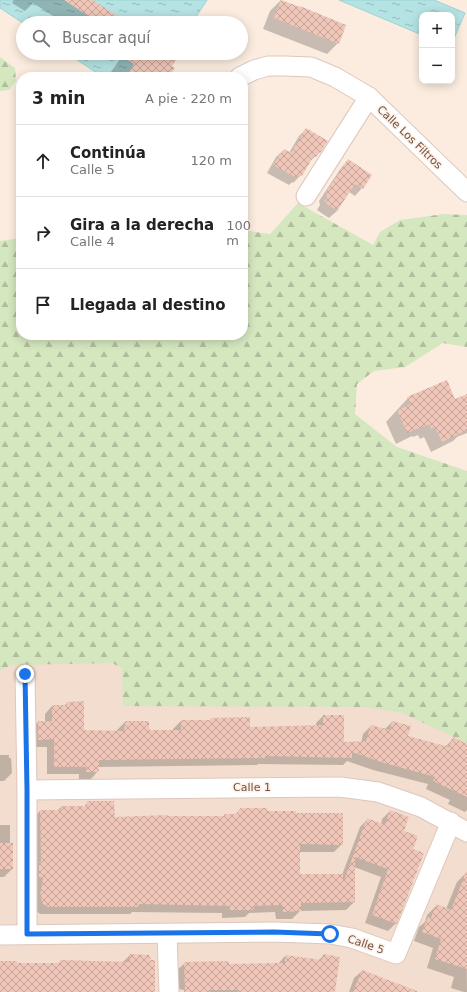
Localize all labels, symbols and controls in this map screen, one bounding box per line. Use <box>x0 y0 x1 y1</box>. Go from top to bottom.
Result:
map controls <box>419 12 455 84</box>
button: + <box>419 12 455 48</box>
search box <box>16 16 248 60</box>
icon: search <box>30 27 52 49</box>
text: Buscar aquí <box>62 29 150 47</box>
button: − <box>419 48 455 84</box>
text: 3 min <box>32 88 85 108</box>
text: A pie · 220 m <box>145 91 232 106</box>
street label: Calle Los Filtros <box>374 103 445 172</box>
text: Continúa <box>70 144 146 162</box>
icon: ahead <box>32 150 54 172</box>
text: 120 m <box>190 153 232 168</box>
text: Calle 5 <box>70 162 115 177</box>
text: Gira a la derecha <box>70 216 214 234</box>
text: 100 m <box>226 218 251 248</box>
icon: right <box>32 222 54 244</box>
text: Calle 4 <box>70 234 115 249</box>
icon: arrive <box>32 294 54 316</box>
text: Llegada al destino <box>70 296 225 314</box>
route end <box>16 665 34 683</box>
street label: Calle 1 <box>233 781 271 794</box>
route start <box>321 925 339 943</box>
street label: Calle 5 <box>346 932 386 957</box>

